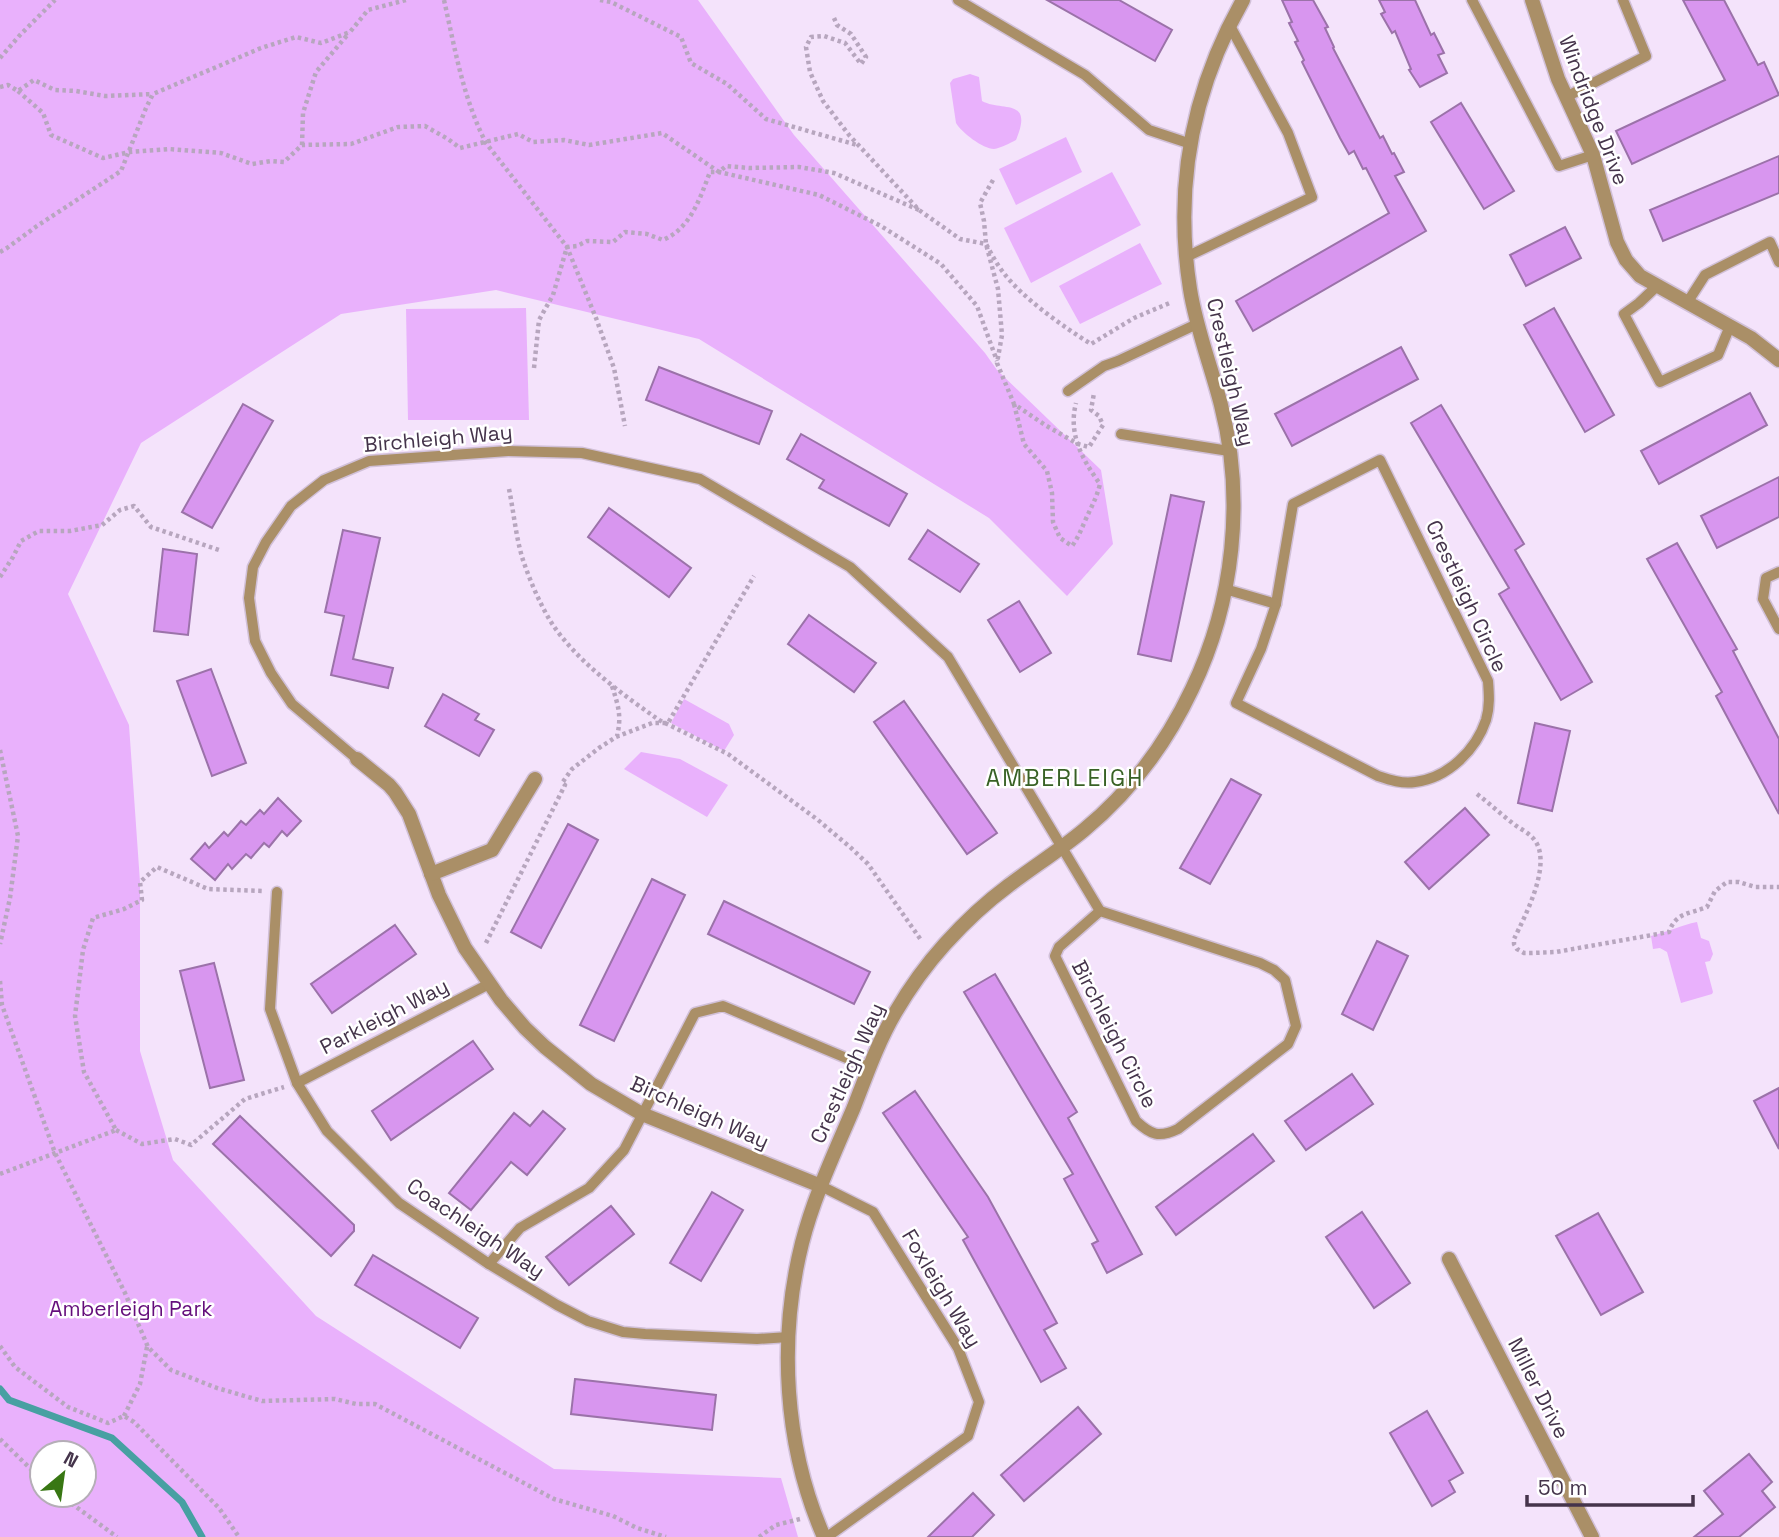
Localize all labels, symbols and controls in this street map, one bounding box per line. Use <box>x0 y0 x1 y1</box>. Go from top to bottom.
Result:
street label: Windridge Drive <box>1553 31 1635 189</box>
street label: Crestleigh Way <box>1201 295 1261 449</box>
street label: Birchleigh Way <box>363 418 513 458</box>
street label: Crestleigh Circle <box>1420 516 1514 676</box>
district label: AMBERLEIGH <box>986 763 1144 793</box>
street label: Birchleigh Circle <box>1066 955 1164 1113</box>
street label: Parkleigh Way <box>315 972 453 1060</box>
street label: Crestleigh Way <box>804 998 890 1148</box>
street label: Birchleigh Way <box>626 1069 774 1155</box>
street label: Coachleigh Way <box>402 1172 550 1284</box>
street label: Foxleigh Way <box>896 1224 988 1352</box>
park label: Amberleigh Park <box>49 1295 213 1322</box>
street label: Miller Drive <box>1502 1333 1576 1443</box>
north arrow <box>28 1439 98 1509</box>
text: N <box>59 1446 83 1474</box>
scale bar <box>1527 1464 1693 1508</box>
text: 50 m <box>1538 1474 1588 1501</box>

